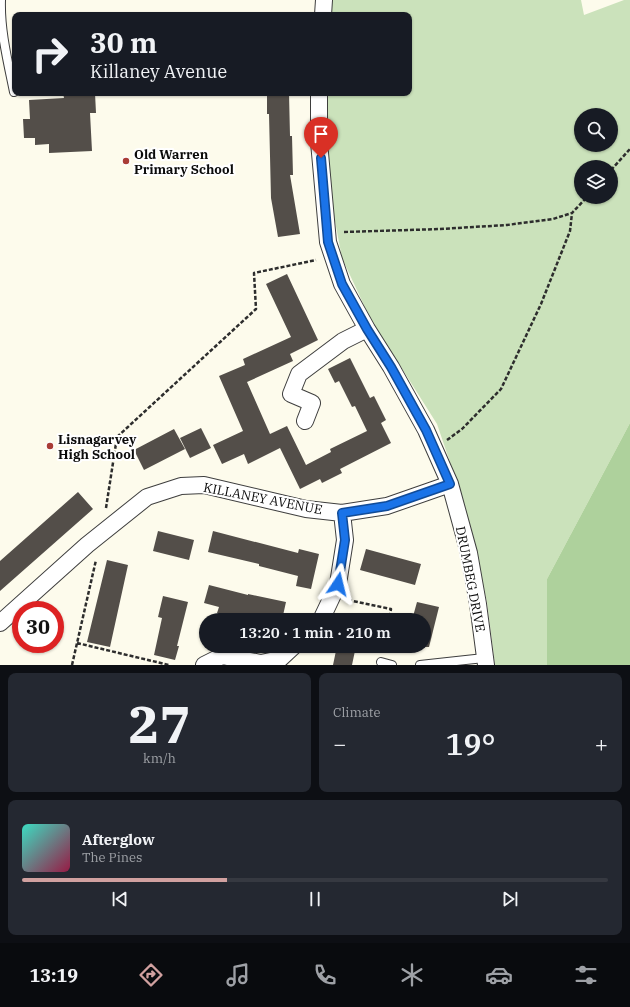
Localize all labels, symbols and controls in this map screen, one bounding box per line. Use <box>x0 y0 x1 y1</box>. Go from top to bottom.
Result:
text: 30 m <box>90 24 157 61</box>
icon: right <box>24 28 76 80</box>
text: Killaney Avenue <box>90 60 227 83</box>
map controls <box>574 108 618 204</box>
button: search <box>574 108 618 152</box>
pin <box>304 117 338 158</box>
icon: arrive <box>310 123 332 145</box>
place label: Old Warren Primary School <box>134 146 234 178</box>
marker: Old Warren Primary School <box>121 156 131 166</box>
button: layers <box>574 160 618 204</box>
place label: Lisnagarvey High School <box>58 431 137 463</box>
marker: Lisnagarvey High School <box>45 441 55 451</box>
street label: KILLANEY AVENUE <box>202 479 324 518</box>
street label: DRUMBEG DRIVE <box>452 525 489 633</box>
position arrow <box>317 563 359 605</box>
speed limit sign: 30 <box>12 601 64 653</box>
text: 13:20 · 1 min · 210 m <box>239 623 391 642</box>
text: 27 <box>128 690 191 757</box>
text: Climate <box>333 704 380 721</box>
text: 19° <box>445 724 496 763</box>
text: − <box>333 729 346 758</box>
text: + <box>595 729 608 758</box>
text: km/h <box>143 750 176 767</box>
text: Afterglow <box>82 830 155 849</box>
text: The Pines <box>82 849 142 866</box>
icon: previous <box>109 888 131 910</box>
icon: pause <box>304 888 326 910</box>
icon: next <box>499 888 521 910</box>
icon: directions <box>137 961 165 989</box>
icon: music <box>224 961 252 989</box>
icon: phone <box>311 961 339 989</box>
icon: climate <box>398 961 426 989</box>
icon: car <box>485 961 513 989</box>
icon: filters <box>572 961 600 989</box>
text: 13:19 <box>30 964 78 987</box>

